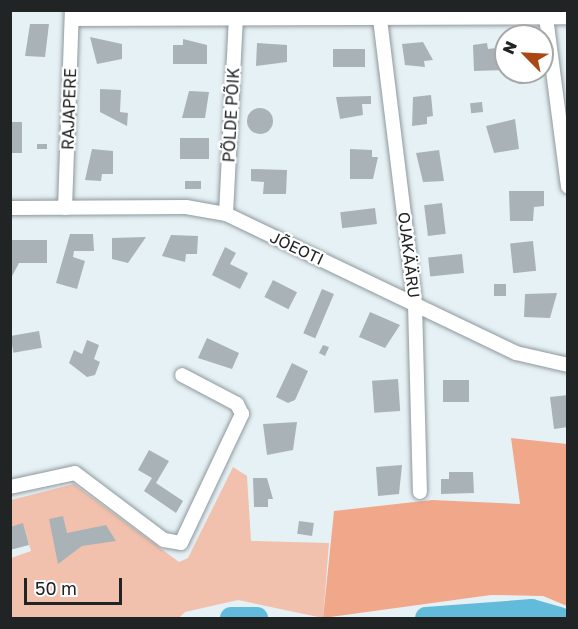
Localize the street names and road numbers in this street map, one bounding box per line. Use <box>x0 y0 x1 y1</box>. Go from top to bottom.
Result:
street label: PÕLDE PÕIK <box>219 67 243 163</box>
street label: RAJAPERE <box>58 68 80 150</box>
street label: OJAKÄÄRU <box>394 211 424 299</box>
street label: JÕEOTI <box>267 227 327 269</box>

